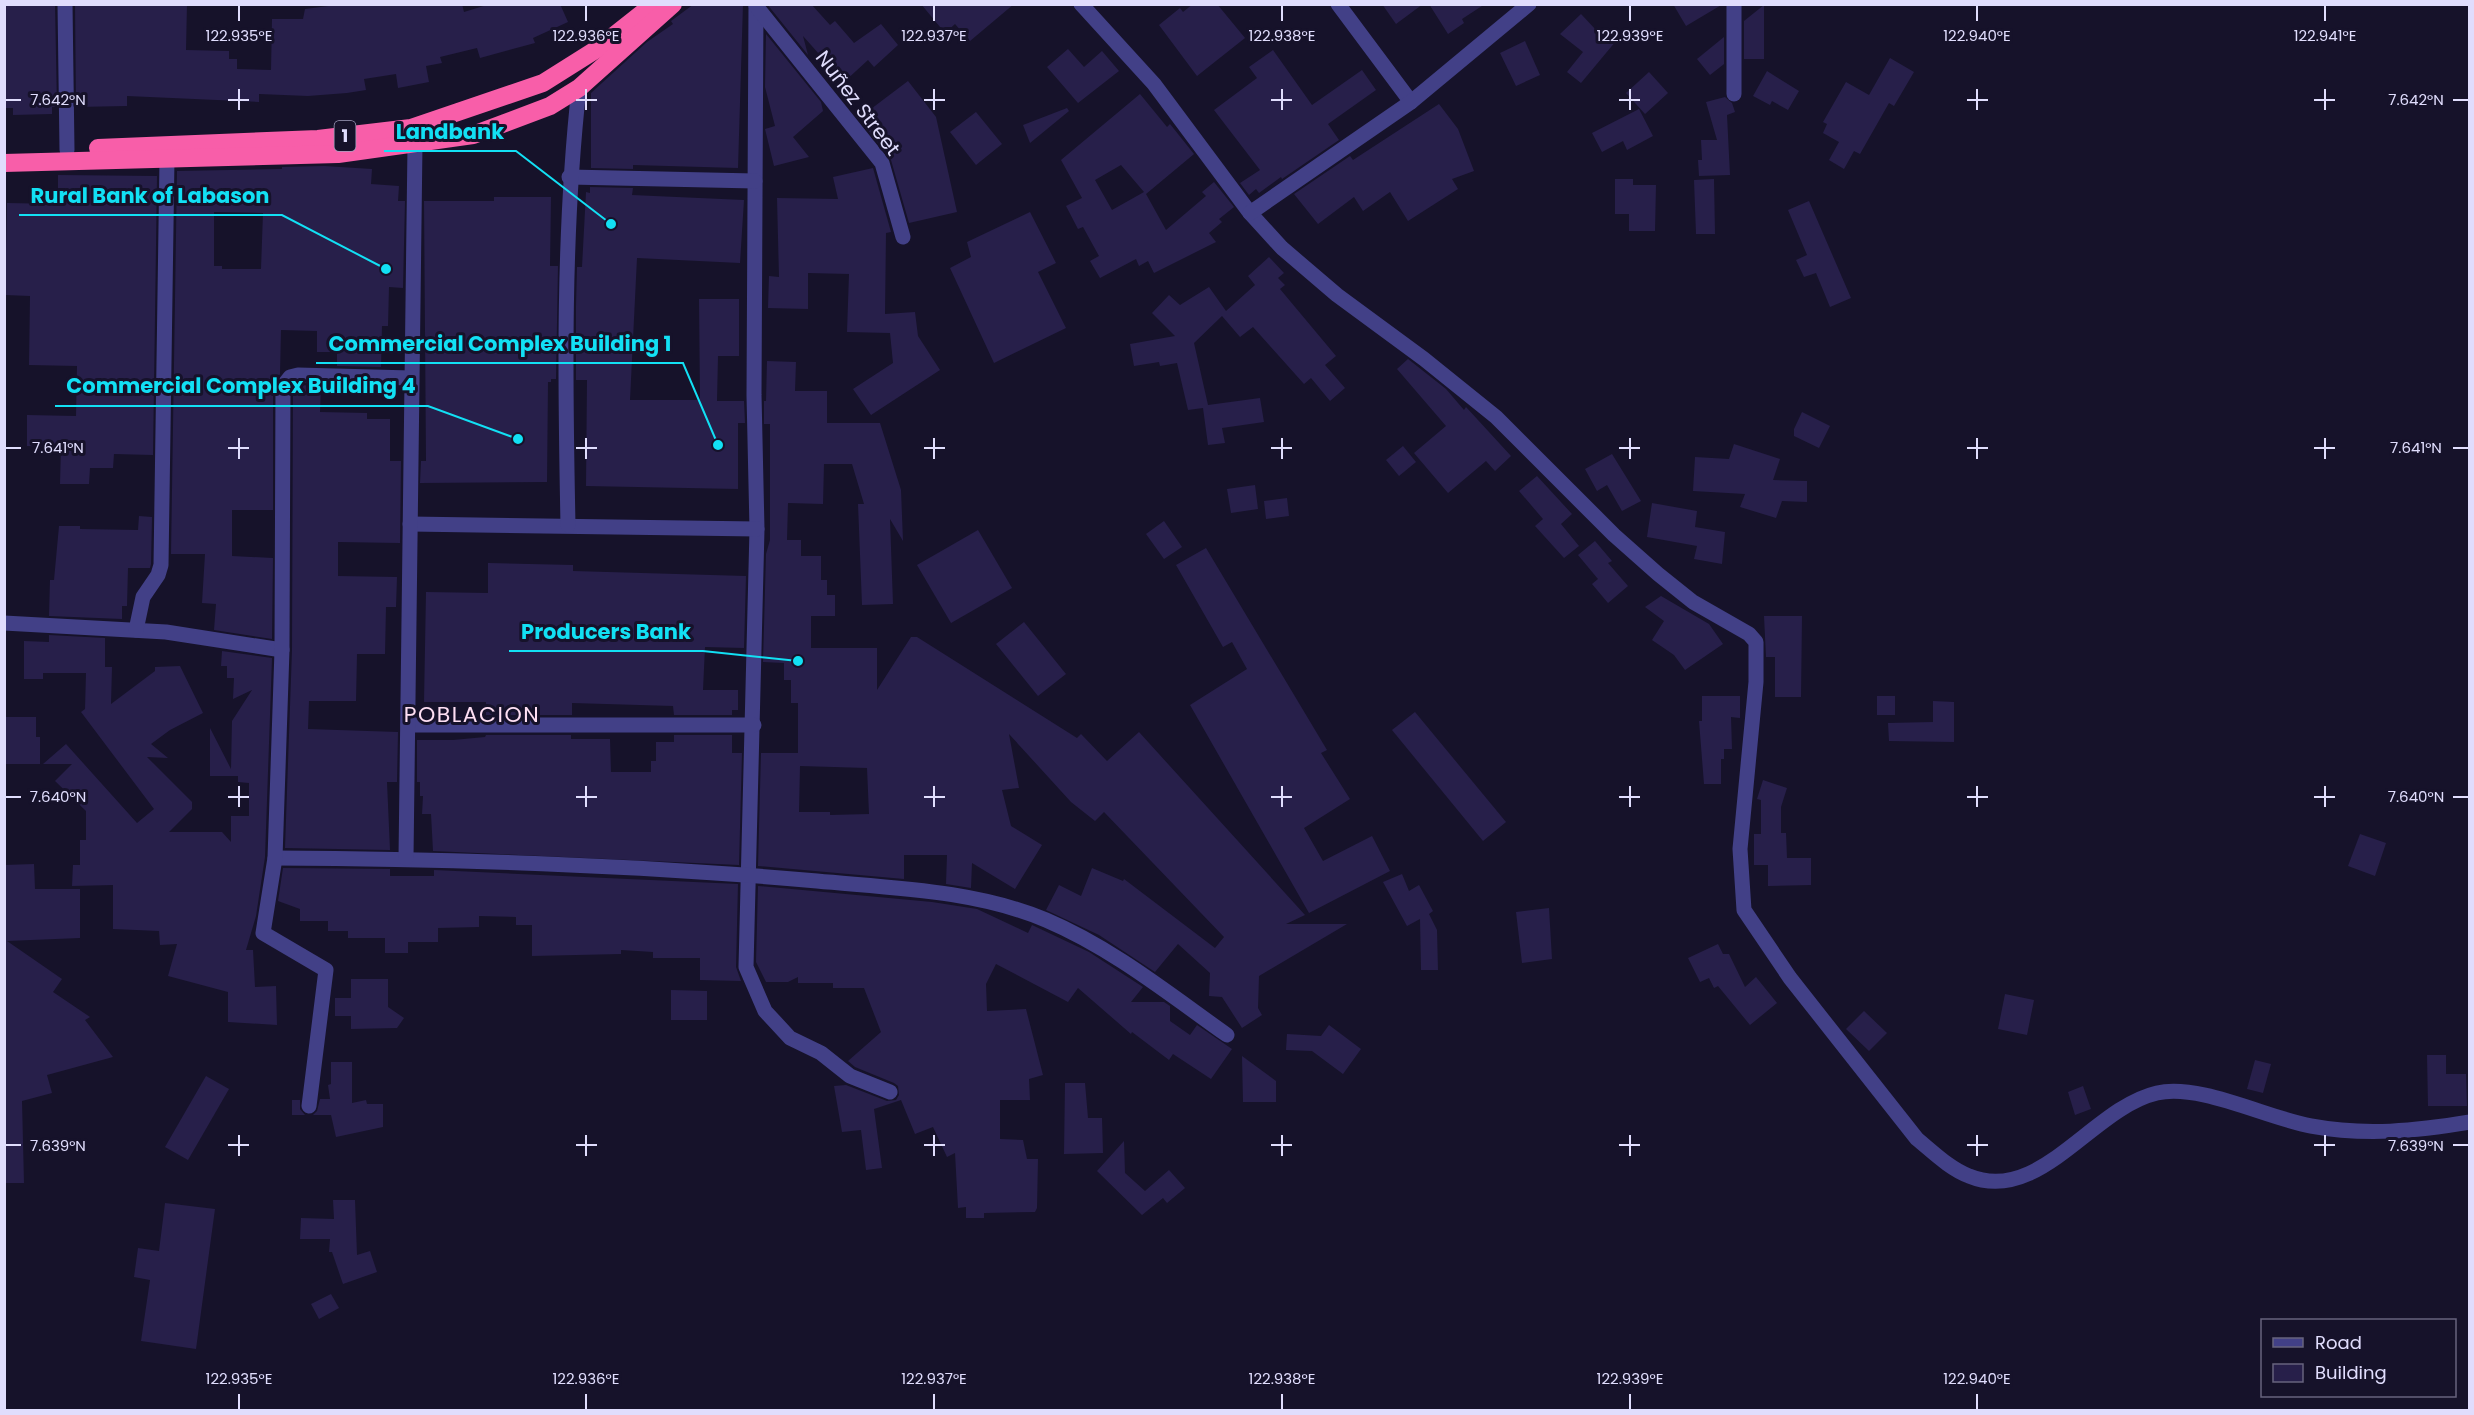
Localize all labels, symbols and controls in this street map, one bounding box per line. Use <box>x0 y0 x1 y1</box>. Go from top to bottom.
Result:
text: 122.935°E <box>206 25 272 46</box>
text: 122.936°E <box>553 25 619 46</box>
text: 122.937°E <box>901 25 967 46</box>
text: 122.938°E <box>1249 25 1315 46</box>
text: 122.939°E <box>1597 25 1663 46</box>
text: 122.940°E <box>1943 25 2011 46</box>
text: 122.941°E <box>2294 25 2356 46</box>
street label: Nuñez Street <box>809 45 907 161</box>
text: 7.642°N <box>30 89 86 110</box>
text: 7.642°N <box>2388 89 2444 110</box>
callout: Landbank <box>384 112 516 151</box>
text: Landbank <box>396 117 504 146</box>
road number: 1 <box>334 121 356 151</box>
callout: Rural Bank of Labason <box>19 176 282 215</box>
text: Rural Bank of Labason <box>31 181 269 210</box>
callout: Commercial Complex Building 1 <box>316 324 683 363</box>
text: Commercial Complex Building 1 <box>329 329 672 358</box>
callout: Commercial Complex Building 4 <box>55 367 428 406</box>
text: Commercial Complex Building 4 <box>66 371 416 400</box>
text: 7.641°N <box>32 437 84 458</box>
text: 7.641°N <box>2390 437 2442 458</box>
callout: Producers Bank <box>509 612 703 651</box>
text: Producers Bank <box>521 617 691 646</box>
district label: POBLACION <box>404 699 540 730</box>
text: 7.640°N <box>30 786 86 807</box>
text: 7.640°N <box>2388 786 2444 807</box>
text: 7.639°N <box>30 1135 86 1156</box>
text: 7.639°N <box>2388 1135 2444 1156</box>
legend <box>2261 1319 2456 1397</box>
text: Road <box>2315 1330 2362 1355</box>
text: Building <box>2315 1360 2387 1385</box>
text: 122.935°E <box>206 1368 272 1389</box>
text: 122.936°E <box>553 1368 619 1389</box>
text: 122.937°E <box>901 1368 967 1389</box>
text: 122.938°E <box>1249 1368 1315 1389</box>
text: 122.939°E <box>1597 1368 1663 1389</box>
text: 122.940°E <box>1943 1368 2011 1389</box>

